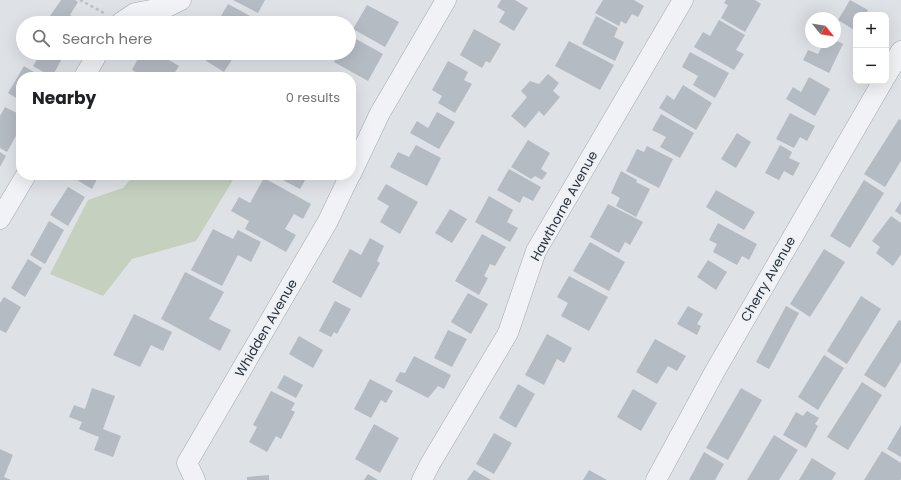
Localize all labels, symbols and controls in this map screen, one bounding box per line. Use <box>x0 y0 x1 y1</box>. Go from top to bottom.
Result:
north arrow <box>805 12 841 48</box>
map controls <box>853 12 889 84</box>
button: + <box>853 12 889 48</box>
search box <box>16 16 356 60</box>
icon: search <box>30 27 52 49</box>
text: Search here <box>62 28 152 49</box>
button: − <box>853 48 889 84</box>
text: Nearby <box>32 86 96 110</box>
text: 0 results <box>286 88 340 107</box>
street label: Hawthorne Avenue <box>526 147 602 265</box>
street label: Cherry Avenue <box>736 233 800 325</box>
street label: Whidden Avenue <box>230 275 302 381</box>

